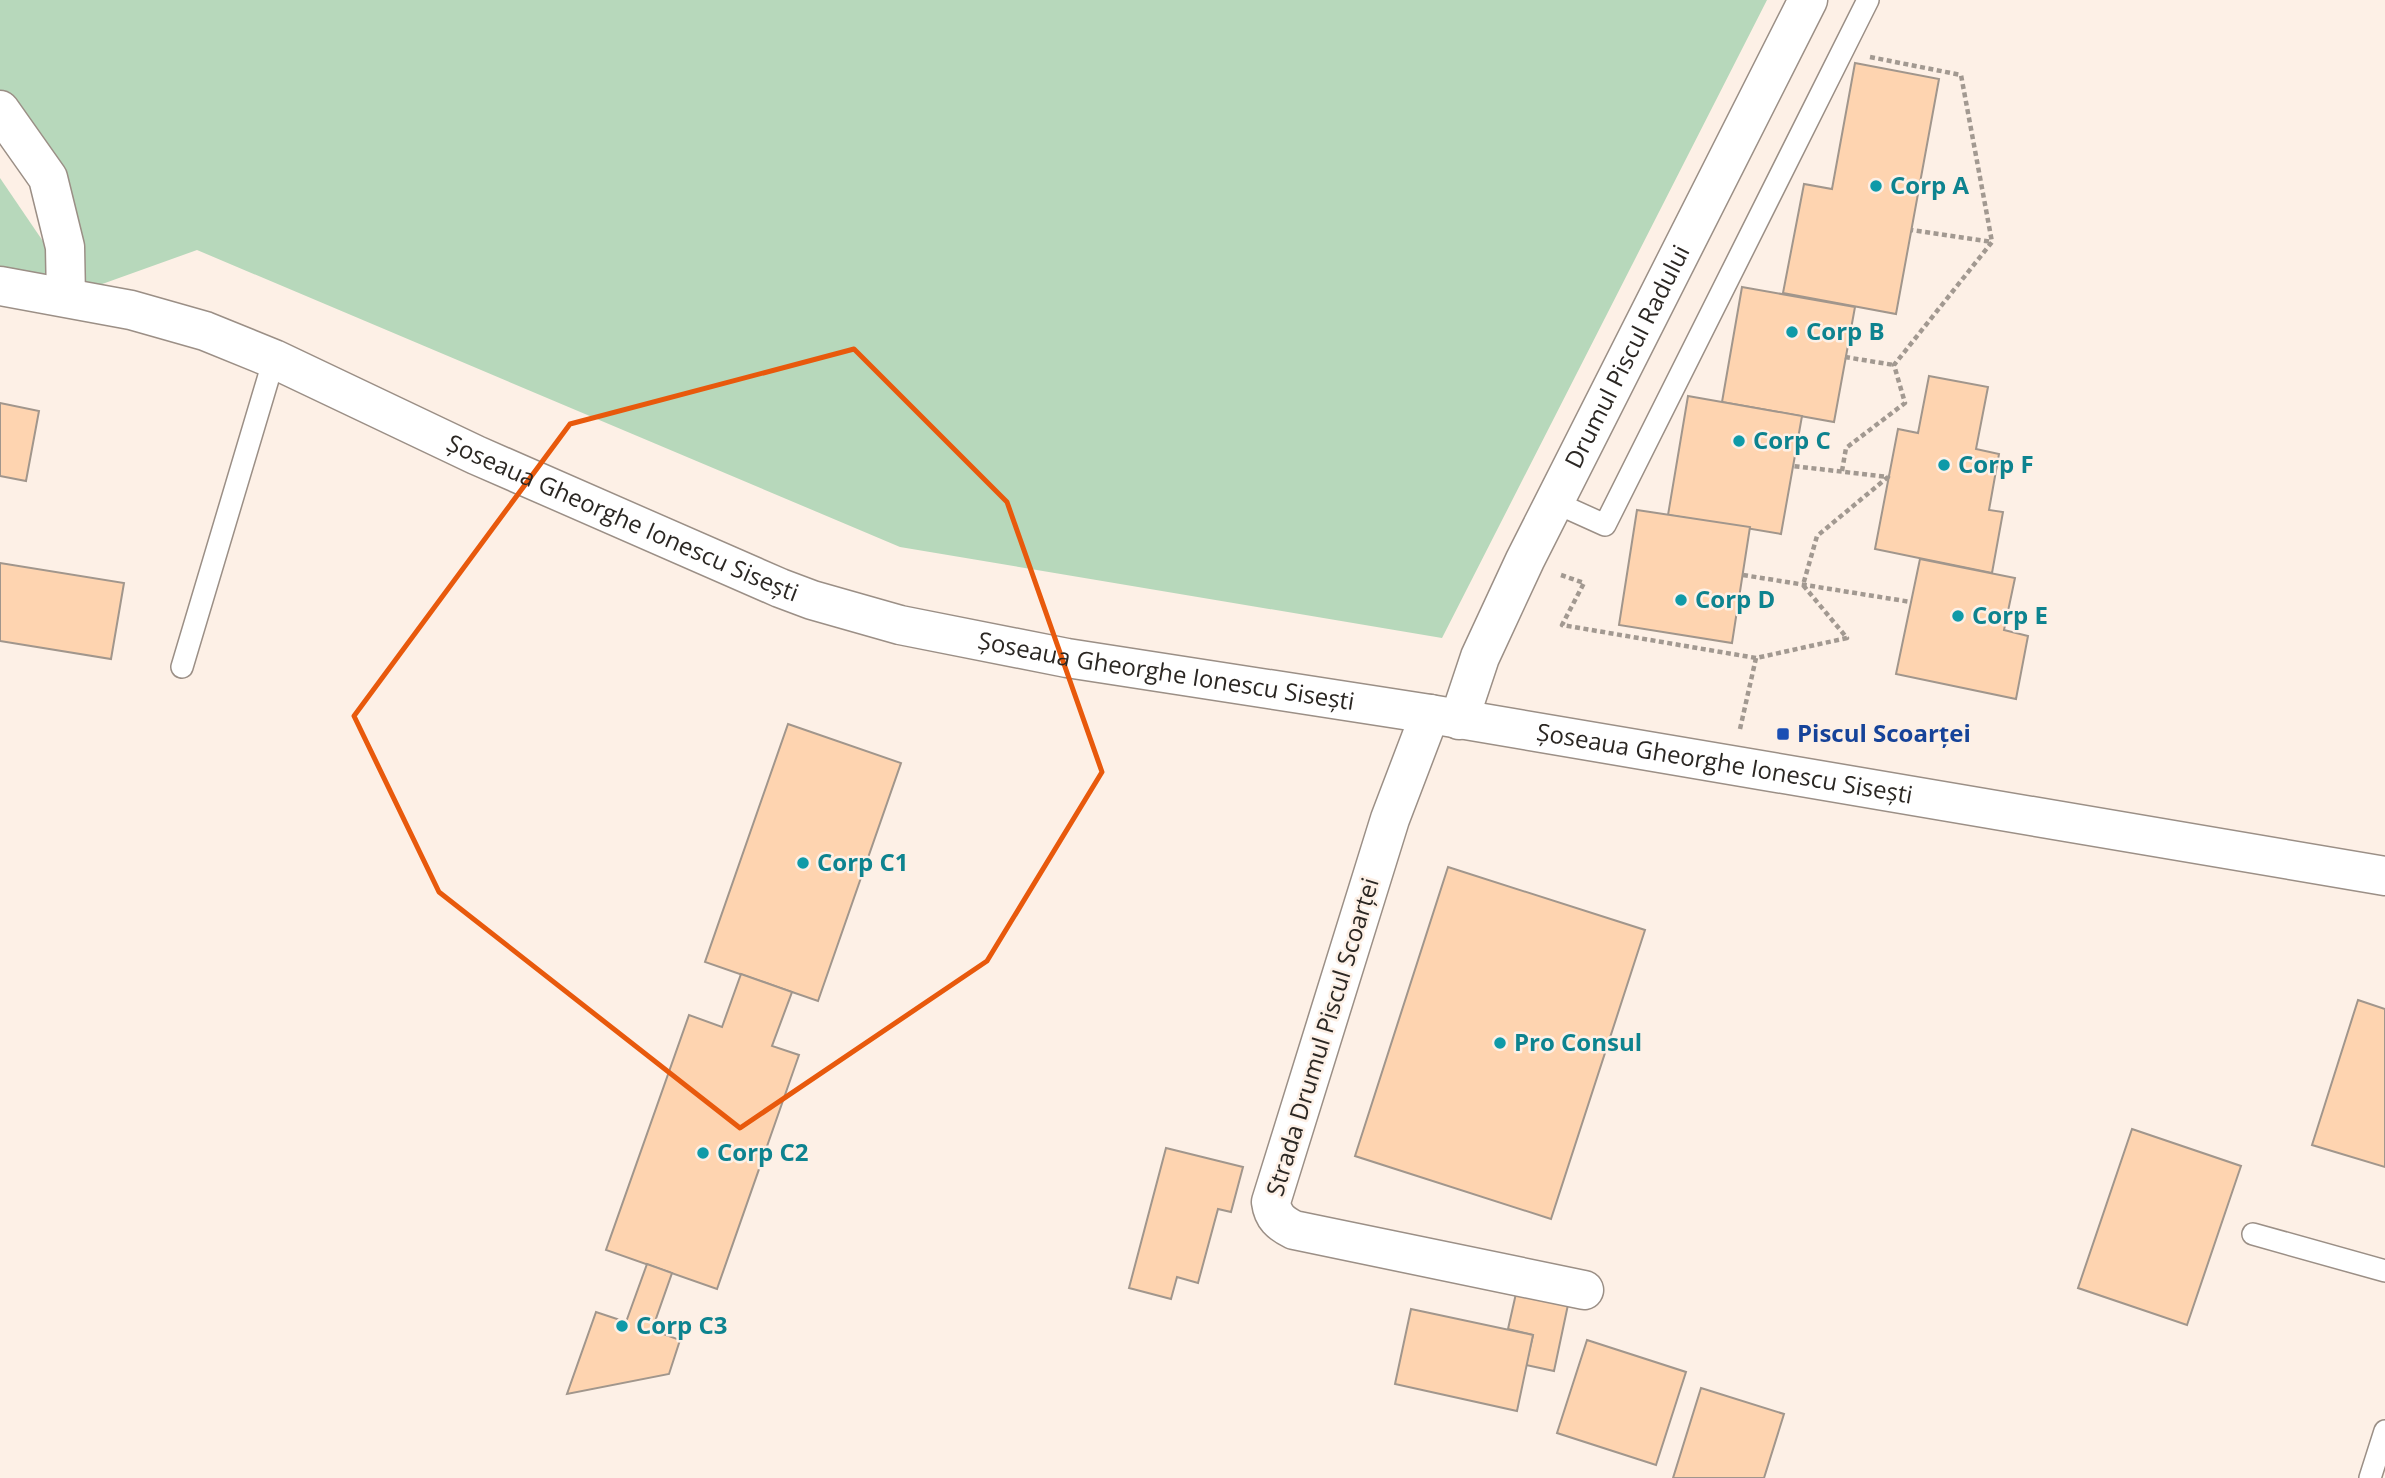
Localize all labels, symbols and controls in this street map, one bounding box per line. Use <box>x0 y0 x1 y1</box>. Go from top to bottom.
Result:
place label: Corp A <box>1890 168 1969 201</box>
marker: Corp A <box>1868 178 1884 194</box>
street label: Drumul Piscul Radului <box>1556 239 1697 473</box>
place label: Corp B <box>1806 314 1885 347</box>
marker: Corp B <box>1784 324 1800 340</box>
place label: Corp C <box>1753 423 1831 456</box>
street label: Șoseaua Gheorghe Ionescu Sisești <box>442 426 804 609</box>
marker: Corp C <box>1731 433 1747 449</box>
place label: Corp F <box>1958 447 2034 480</box>
marker: Corp F <box>1936 457 1952 473</box>
place label: Corp D <box>1695 582 1775 615</box>
marker: Corp D <box>1673 592 1689 608</box>
place label: Corp E <box>1972 598 2048 631</box>
marker: Corp E <box>1950 608 1966 624</box>
street label: Șoseaua Gheorghe Ionescu Sisești <box>975 623 1357 717</box>
street label: Șoseaua Gheorghe Ionescu Sisești <box>1534 714 1915 811</box>
place label: Piscul Scoarței <box>1797 716 1971 749</box>
marker: Piscul Scoarței <box>1775 726 1791 742</box>
place label: Corp C1 <box>817 845 909 878</box>
marker: Corp C1 <box>795 855 811 871</box>
street label: Strada Drumul Piscul Scoarței <box>1257 873 1386 1200</box>
place label: Pro Consul <box>1514 1025 1642 1058</box>
marker: Pro Consul <box>1492 1035 1508 1051</box>
place label: Corp C2 <box>717 1135 809 1168</box>
marker: Corp C2 <box>695 1145 711 1161</box>
place label: Corp C3 <box>636 1308 728 1341</box>
marker: Corp C3 <box>614 1318 630 1334</box>

